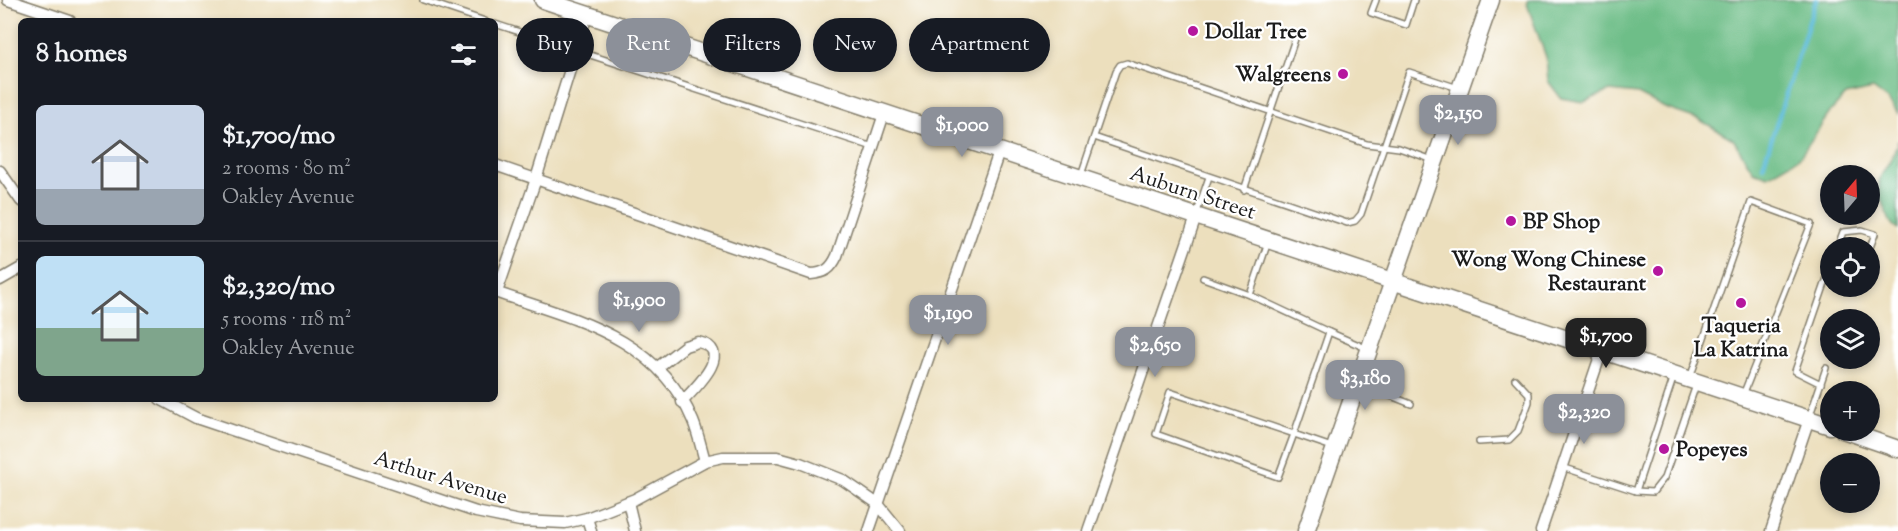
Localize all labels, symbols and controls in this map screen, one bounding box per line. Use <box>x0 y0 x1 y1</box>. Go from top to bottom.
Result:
chip: Buy <box>516 18 594 72</box>
chip: Rent <box>606 18 691 72</box>
chip: Filters <box>703 18 801 72</box>
chip: New <box>813 18 897 72</box>
chip: Apartment <box>909 18 1050 72</box>
place label: Dollar Tree <box>1205 18 1307 48</box>
marker: Dollar Tree <box>1186 24 1200 38</box>
text: 8 homes <box>36 36 127 73</box>
icon: filters <box>447 38 480 71</box>
place label: Walgreens <box>1235 61 1331 91</box>
marker: Walgreens <box>1336 67 1350 81</box>
pin: $2,150 <box>1409 95 1507 146</box>
text: $2,150 <box>1433 100 1483 129</box>
pin: $1,000 <box>913 107 1011 158</box>
text: $1,000 <box>935 112 989 141</box>
text: $1,700/mo <box>222 118 335 155</box>
icon: home <box>84 129 156 201</box>
text: 2 rooms · 80 m² <box>222 155 351 184</box>
street label: Auburn Street <box>1126 159 1259 228</box>
north arrow <box>1820 165 1880 225</box>
map controls <box>1820 165 1880 513</box>
text: Oakley Avenue <box>222 184 355 213</box>
place label: BP Shop <box>1523 208 1600 238</box>
marker: BP Shop <box>1504 214 1518 228</box>
button: locate <box>1820 237 1880 297</box>
place label: Wong Wong Chinese Restaurant <box>1451 246 1647 300</box>
marker: Wong Wong Chinese Restaurant <box>1651 264 1665 278</box>
text: $2,320/mo <box>222 269 335 306</box>
icon: home <box>84 280 156 352</box>
pin: $1,900 <box>590 282 688 333</box>
text: $1,900 <box>613 287 665 316</box>
pin: $1,190 <box>899 295 997 346</box>
marker: Taqueria La Katrina <box>1734 296 1748 310</box>
text: $1,190 <box>923 300 973 329</box>
text: 5 rooms · 118 m² <box>222 306 352 335</box>
button: layers <box>1820 309 1880 369</box>
place label: Taqueria La Katrina <box>1694 312 1789 366</box>
pin: $1,700 <box>1557 318 1655 369</box>
text: $1,700 <box>1579 323 1633 352</box>
pin: $2,650 <box>1106 327 1204 378</box>
text: $2,650 <box>1129 332 1181 361</box>
text: Oakley Avenue <box>222 335 355 364</box>
pin: $3,180 <box>1316 360 1414 411</box>
text: $3,180 <box>1339 365 1391 394</box>
button: + <box>1820 381 1880 441</box>
pin: $2,320 <box>1535 394 1633 445</box>
text: $2,320 <box>1557 399 1611 428</box>
place label: Popeyes <box>1676 436 1747 466</box>
marker: Popeyes <box>1657 442 1671 456</box>
street label: Arthur Avenue <box>370 444 511 513</box>
button: − <box>1820 453 1880 513</box>

